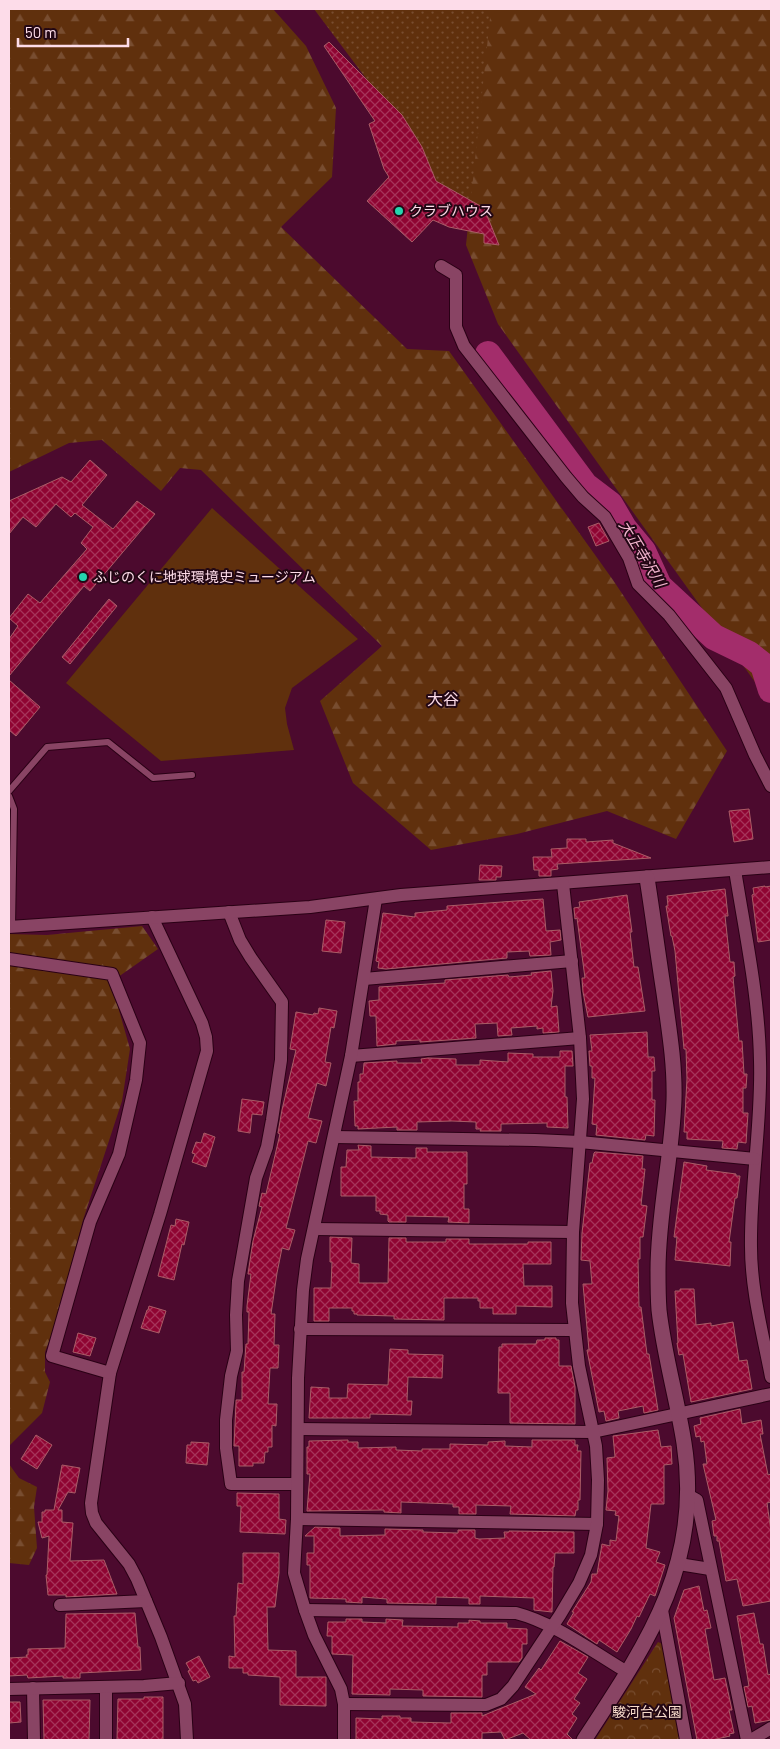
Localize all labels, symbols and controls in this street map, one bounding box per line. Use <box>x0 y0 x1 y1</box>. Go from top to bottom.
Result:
scale bar <box>18 15 128 47</box>
text: 50 m <box>25 23 57 41</box>
place label: クラブハウス <box>409 202 493 219</box>
marker: クラブハウス <box>393 205 405 217</box>
water label: 大正寺沢川 <box>616 517 671 592</box>
place label: ふじのくに地球環境史ミュージアム <box>93 568 316 585</box>
marker: ふじのくに地球環境史ミュージアム <box>77 571 89 583</box>
district label: 大谷 <box>427 689 459 708</box>
park label: 駿河台公園 <box>612 1703 682 1720</box>

